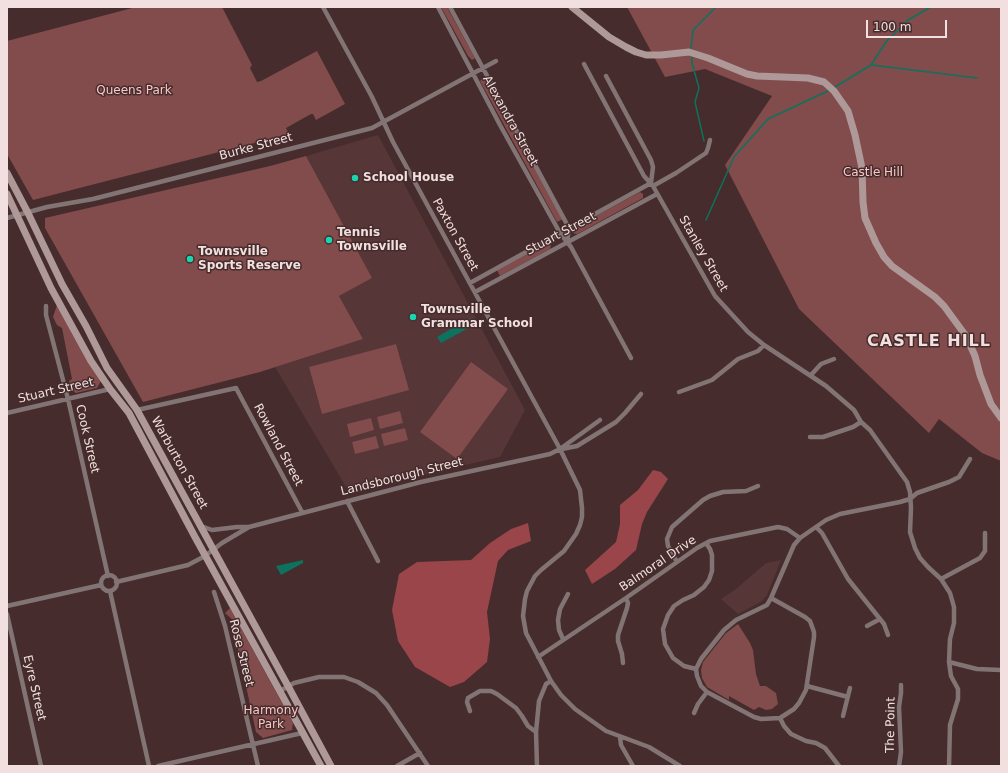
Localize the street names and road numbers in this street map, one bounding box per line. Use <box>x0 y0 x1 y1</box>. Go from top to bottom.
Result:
street label: Alexandra Street <box>479 73 541 169</box>
street label: Burke Street <box>218 130 294 164</box>
street label: Paxton Street <box>429 196 481 274</box>
street label: Stuart Street <box>524 210 598 258</box>
street label: Stanley Street <box>675 213 731 295</box>
street label: Stuart Street <box>17 375 95 407</box>
street label: Rowland Street <box>250 401 306 489</box>
street label: Cook Street <box>72 403 102 475</box>
street label: Warburton Street <box>148 414 210 512</box>
street label: Landsborough Street <box>339 455 465 499</box>
street label: Balmoral Drive <box>617 533 699 595</box>
street label: Rose Street <box>226 618 256 688</box>
street label: Eyre Street <box>19 654 49 722</box>
street label: The Point <box>883 697 899 753</box>

